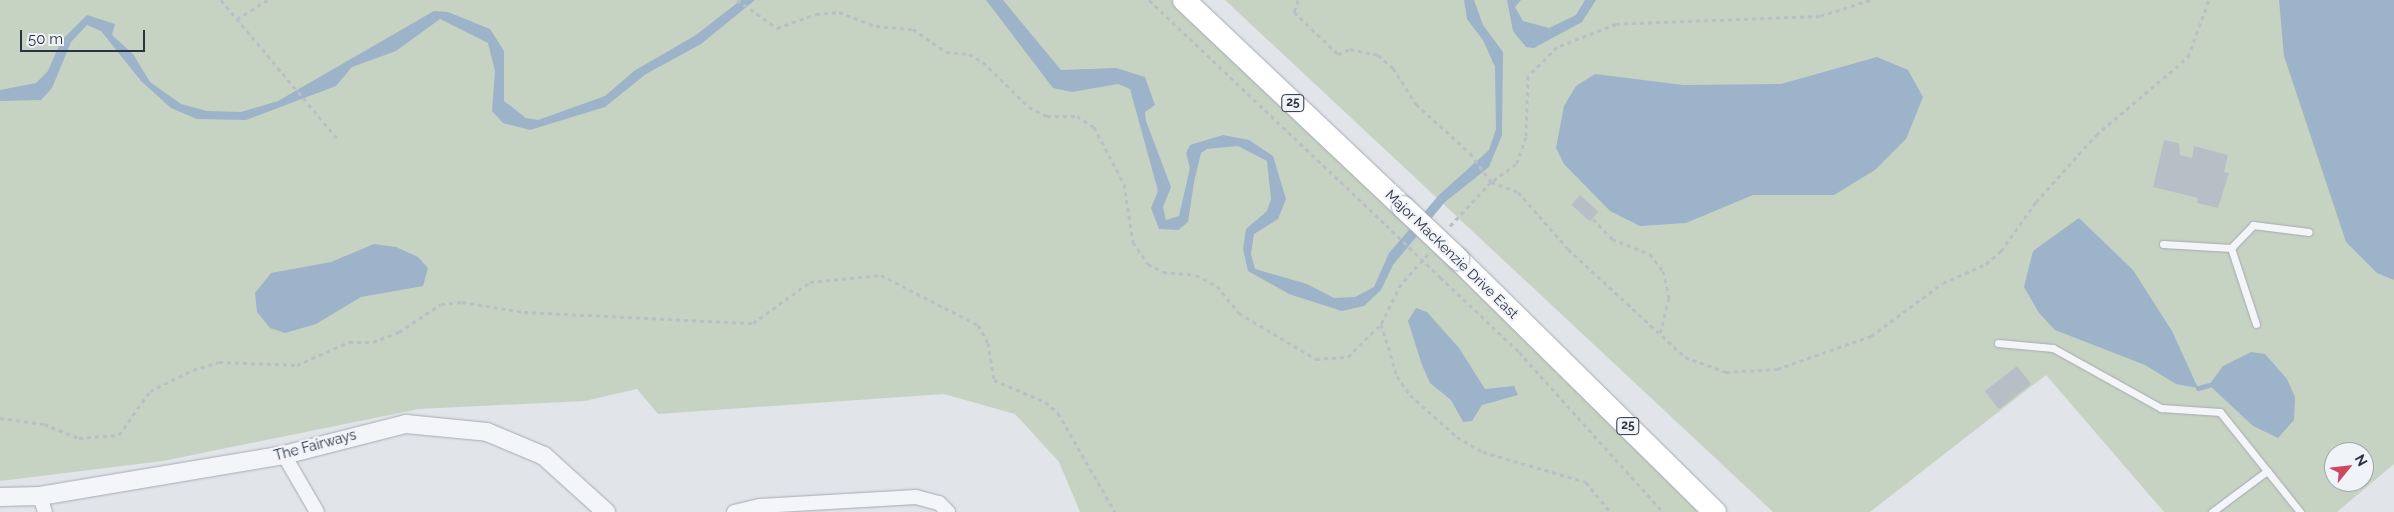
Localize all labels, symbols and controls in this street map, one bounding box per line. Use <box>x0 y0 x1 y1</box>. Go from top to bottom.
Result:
scale bar <box>22 20 148 52</box>
text: 50 m <box>28 30 63 48</box>
road number: 25 <box>1280 94 1306 112</box>
street label: Major MacKenzie Drive East <box>1382 186 1522 322</box>
road number: 25 <box>1616 416 1640 436</box>
street label: The Fairways <box>272 426 358 464</box>
north arrow <box>2324 442 2374 492</box>
text: N <box>2352 452 2371 469</box>

